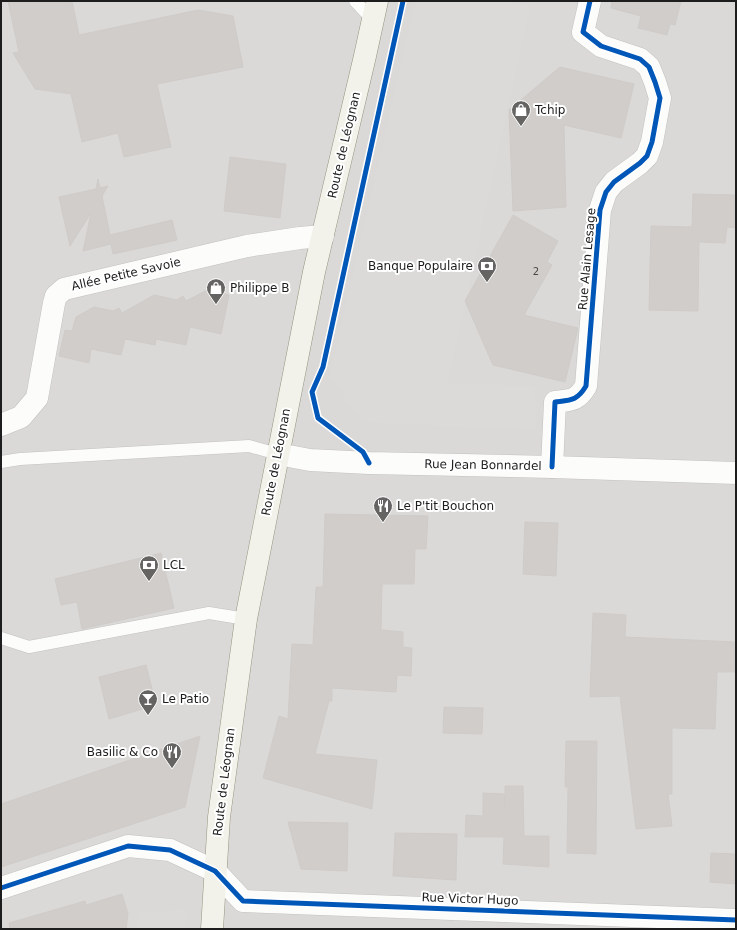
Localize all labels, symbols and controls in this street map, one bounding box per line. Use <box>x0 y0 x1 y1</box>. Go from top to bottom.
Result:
street label: Route de Léognan <box>325 90 363 200</box>
shop icon: Tchip <box>510 99 532 127</box>
place label: Tchip <box>534 103 565 117</box>
street label: Rue Alain Lesage <box>576 207 598 311</box>
street label: Allée Petite Savoie <box>70 255 182 293</box>
bank icon: Banque Populaire <box>476 255 498 283</box>
place label: Banque Populaire <box>368 259 473 273</box>
house number: 2 <box>533 266 539 277</box>
shop icon: Philippe B <box>205 277 227 305</box>
place label: Philippe B <box>230 281 290 295</box>
street label: Route de Léognan <box>259 407 293 517</box>
street label: Rue Jean Bonnardel <box>424 457 542 473</box>
restaurant icon: Le P'tit Bouchon <box>372 495 394 523</box>
place label: Le P'tit Bouchon <box>397 499 494 513</box>
bank icon: LCL <box>138 554 160 582</box>
place label: LCL <box>163 558 185 572</box>
bar icon: Le Patio <box>137 688 159 716</box>
place label: Le Patio <box>162 692 209 706</box>
street label: Route de Léognan <box>210 727 238 837</box>
restaurant icon: Basilic & Co <box>161 741 183 769</box>
place label: Basilic & Co <box>87 745 158 759</box>
street label: Rue Victor Hugo <box>421 890 519 908</box>

